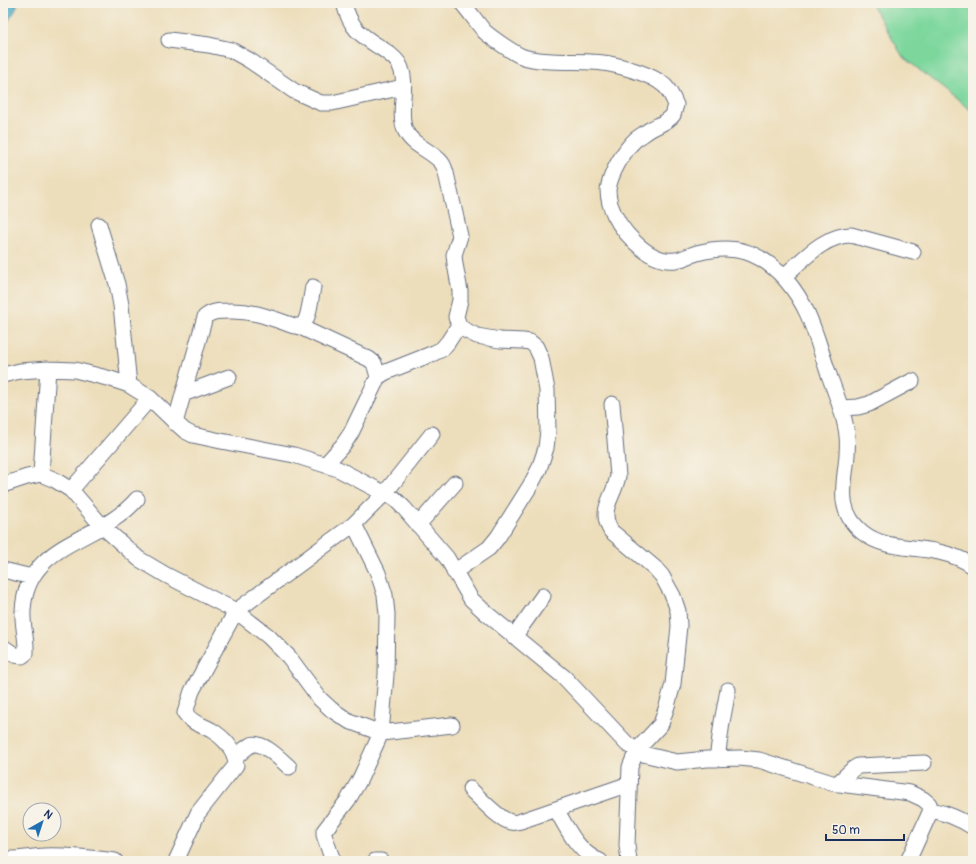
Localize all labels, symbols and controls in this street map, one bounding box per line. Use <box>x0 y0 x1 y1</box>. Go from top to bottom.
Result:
north arrow <box>22 802 62 842</box>
text: N <box>41 807 55 822</box>
scale bar <box>826 816 904 842</box>
text: 50 m <box>832 823 860 838</box>

